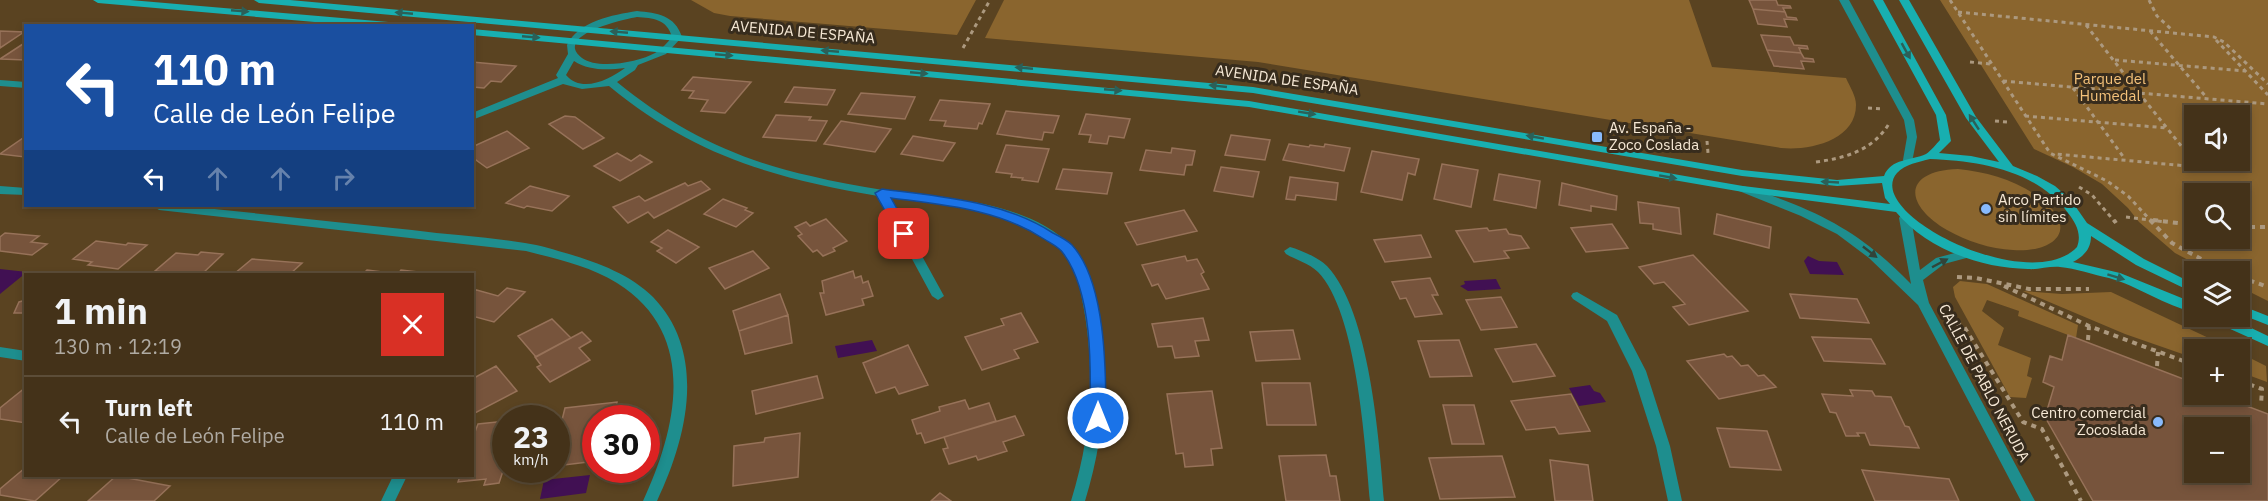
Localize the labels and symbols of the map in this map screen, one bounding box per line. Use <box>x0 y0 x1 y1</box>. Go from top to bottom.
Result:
one-way arrow <box>230 7 249 16</box>
one-way arrow <box>394 8 413 18</box>
street label: AVENIDA DE ESPAÑA <box>730 16 876 47</box>
one-way arrow <box>609 27 628 37</box>
one-way arrow <box>521 32 540 42</box>
one-way arrow <box>1901 43 1911 60</box>
one-way arrow <box>820 46 839 56</box>
one-way arrow <box>715 50 734 60</box>
street label: AVENIDA DE ESPAÑA <box>1214 60 1360 99</box>
one-way arrow <box>1015 63 1034 73</box>
one-way arrow <box>909 68 928 78</box>
park label: Parque del Humedal <box>2074 69 2146 105</box>
one-way arrow <box>1209 81 1228 91</box>
one-way arrow <box>1103 85 1122 95</box>
one-way arrow <box>1297 108 1316 117</box>
one-way arrow <box>1969 114 1980 130</box>
place label: Av. España - Zoco Coslada <box>1609 118 1699 154</box>
marker: Av. España - Zoco Coslada <box>1590 130 1604 144</box>
one-way arrow <box>1526 133 1545 142</box>
one-way arrow <box>1658 172 1677 181</box>
one-way arrow <box>1820 178 1839 187</box>
place label: Arco Partido sin límites <box>1998 190 2081 226</box>
marker: Arco Partido sin límites <box>1979 202 1993 216</box>
pin <box>878 208 929 259</box>
one-way arrow <box>1862 246 1877 258</box>
one-way arrow <box>1931 258 1948 268</box>
one-way arrow <box>2107 273 2125 282</box>
street label: CALLE DE PABLO NERUDA <box>1935 301 2034 465</box>
position arrow <box>1066 386 1130 450</box>
place label: Centro comercial Zocoslada <box>2031 403 2146 439</box>
speed limit sign: 30 <box>582 405 660 483</box>
marker: Centro comercial Zocoslada <box>2151 415 2165 429</box>

